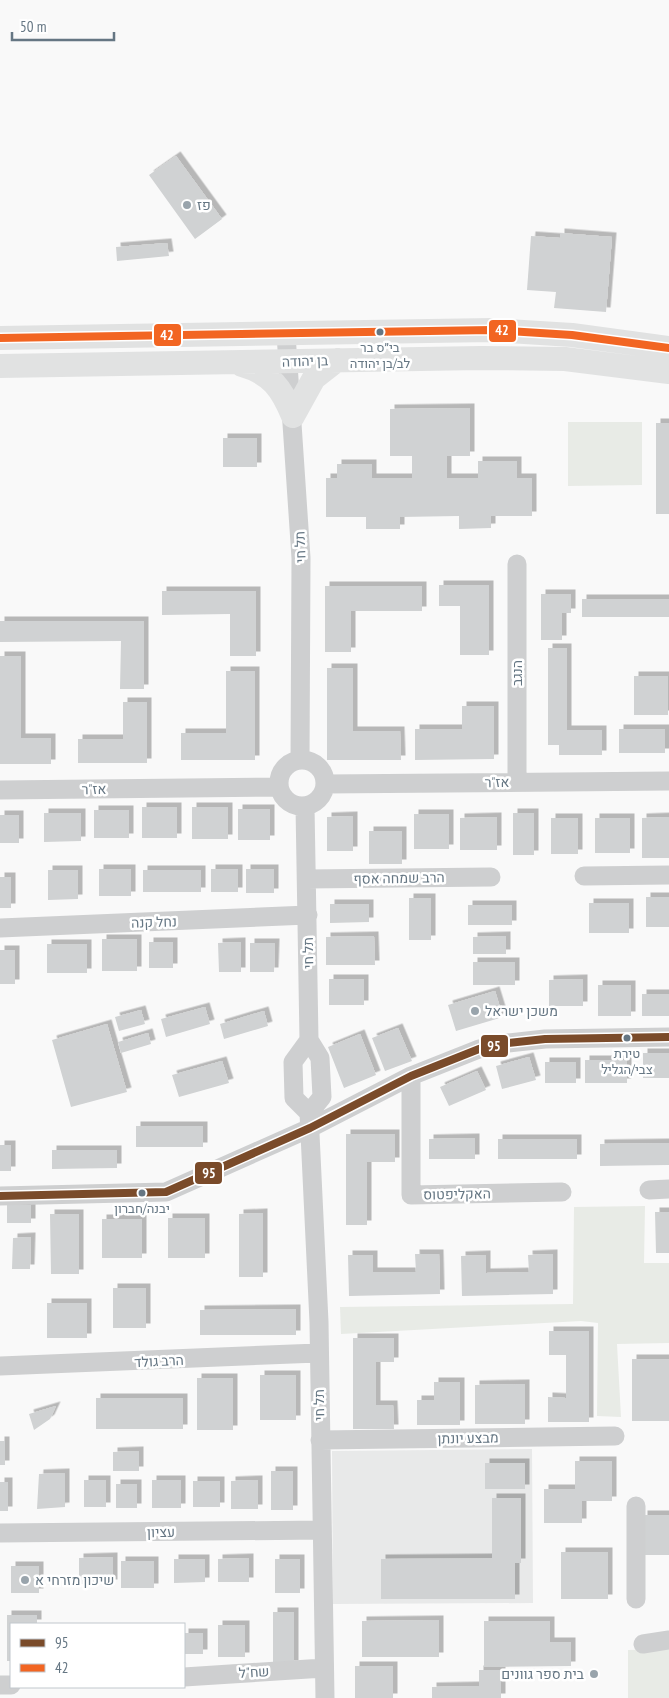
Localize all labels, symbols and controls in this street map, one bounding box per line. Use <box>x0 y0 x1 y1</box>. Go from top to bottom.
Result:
scale bar <box>12 10 115 42</box>
text: 50 m <box>20 17 46 36</box>
place label: פז <box>197 196 211 214</box>
marker: פז <box>181 199 193 211</box>
line badge: 42 <box>488 319 517 343</box>
text: 42 <box>495 321 509 339</box>
line badge: 42 <box>153 323 182 347</box>
text: 42 <box>160 326 174 344</box>
marker: בי״ס בר לב/בן יהודה <box>375 327 385 337</box>
place label: בי״ס בר לב/בן יהודה <box>350 339 411 372</box>
street label: בן יהודה <box>281 351 329 371</box>
street label: תל חי <box>290 531 310 563</box>
street label: הנגב <box>508 660 526 686</box>
street label: אז"ר <box>484 773 510 791</box>
street label: אז"ר <box>81 780 107 798</box>
street label: הרב שמחה אסף <box>353 868 445 888</box>
street label: נחל קנה <box>131 912 177 932</box>
street label: תל חי <box>299 937 317 969</box>
place label: משכן ישראל <box>485 1002 558 1020</box>
marker: משכן ישראל <box>469 1005 481 1017</box>
marker: טירת צבי/הגליל <box>622 1033 632 1043</box>
line badge: 95 <box>480 1034 509 1058</box>
text: 95 <box>487 1037 501 1055</box>
place label: טירת צבי/הגליל <box>601 1045 653 1078</box>
line badge: 95 <box>194 1161 223 1185</box>
text: 95 <box>202 1164 216 1182</box>
street label: האקליפטוס <box>423 1184 491 1204</box>
marker: יבנה/חברון <box>137 1188 147 1198</box>
place label: יבנה/חברון <box>114 1200 170 1217</box>
street label: הרב גולד <box>134 1351 184 1371</box>
street label: תל חי <box>310 1389 328 1421</box>
street label: מבצע יונתן <box>437 1428 499 1448</box>
street label: עציון <box>147 1523 175 1541</box>
place label: שיכון מזרחי א <box>35 1571 114 1589</box>
marker: שיכון מזרחי א <box>19 1574 31 1586</box>
legend <box>10 1623 185 1688</box>
text: 95 <box>55 1633 69 1652</box>
text: 42 <box>55 1658 69 1677</box>
street label: שח"ל <box>238 1662 270 1682</box>
place label: בית ספר גוונים <box>501 1665 585 1683</box>
marker: בית ספר גוונים <box>588 1668 600 1680</box>

